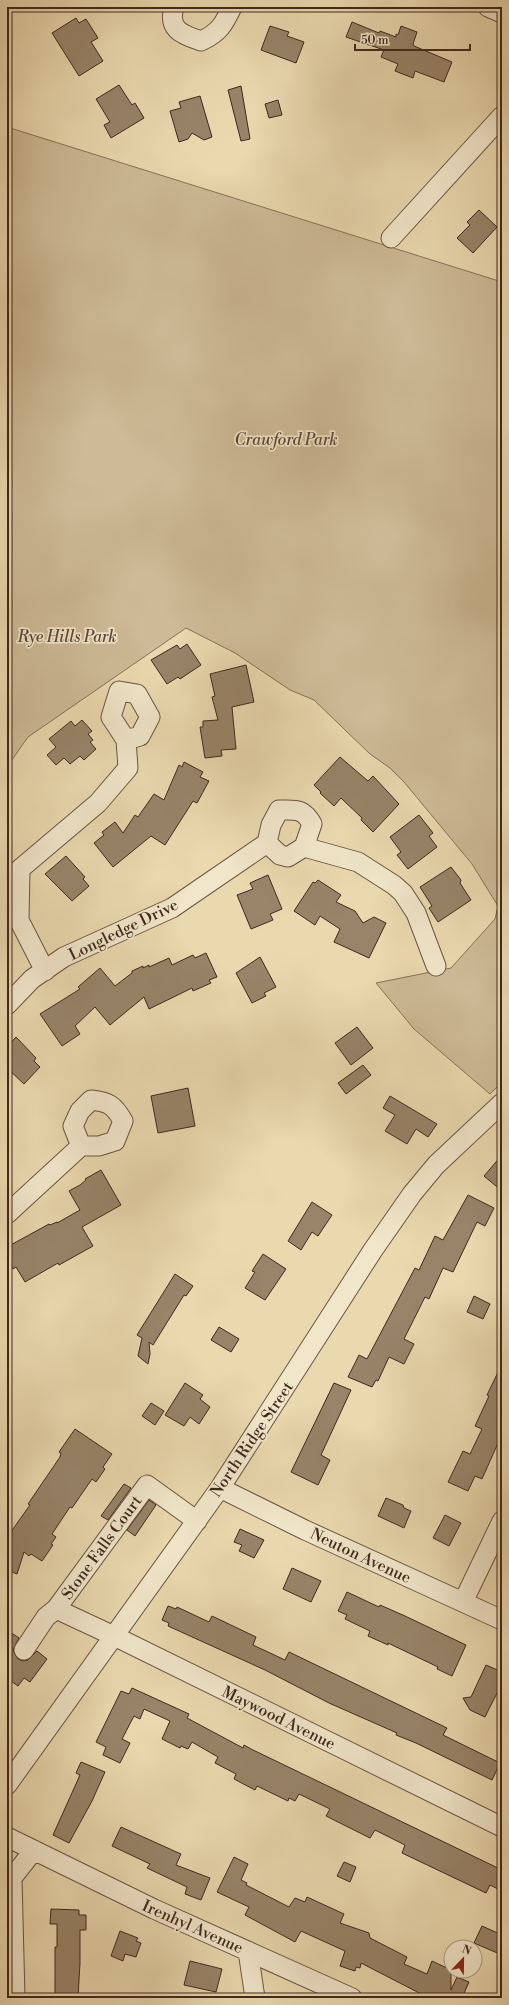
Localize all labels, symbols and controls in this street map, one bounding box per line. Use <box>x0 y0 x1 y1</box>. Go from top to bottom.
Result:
scale bar <box>355 26 470 52</box>
text: 50 m <box>361 33 389 48</box>
park label: Crawford Park <box>234 430 338 450</box>
park label: Rye Hills Park <box>16 627 117 647</box>
street label: Longledge Drive <box>65 895 182 965</box>
street label: North Ridge Street <box>206 1378 298 1501</box>
street label: Stone Falls Court <box>57 1491 147 1604</box>
street label: Neuton Avenue <box>307 1524 414 1588</box>
street label: Maywood Avenue <box>219 1682 339 1754</box>
street label: Irenhyl Avenue <box>139 1896 246 1958</box>
north arrow <box>443 1939 483 1979</box>
text: N <box>460 1943 473 1959</box>

